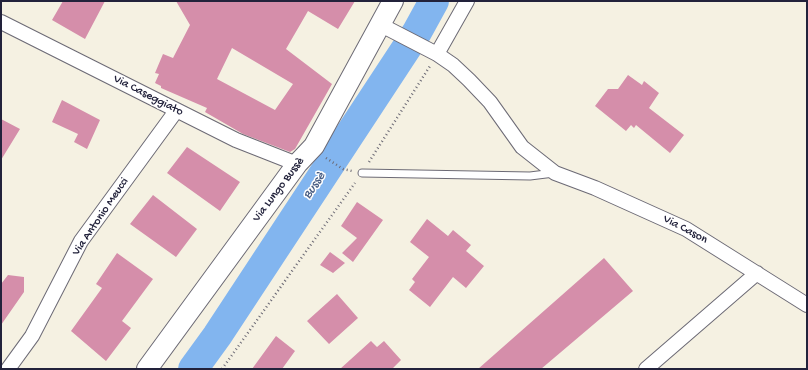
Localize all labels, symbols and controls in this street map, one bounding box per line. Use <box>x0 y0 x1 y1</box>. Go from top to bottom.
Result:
street label: Via Caseggiato <box>111 72 185 120</box>
street label: Via Lungo Bussè <box>250 155 308 225</box>
water label: Bussè <box>300 170 330 202</box>
street label: Via Antonio Meucci <box>70 175 132 259</box>
street label: Via Cason <box>660 212 710 248</box>

